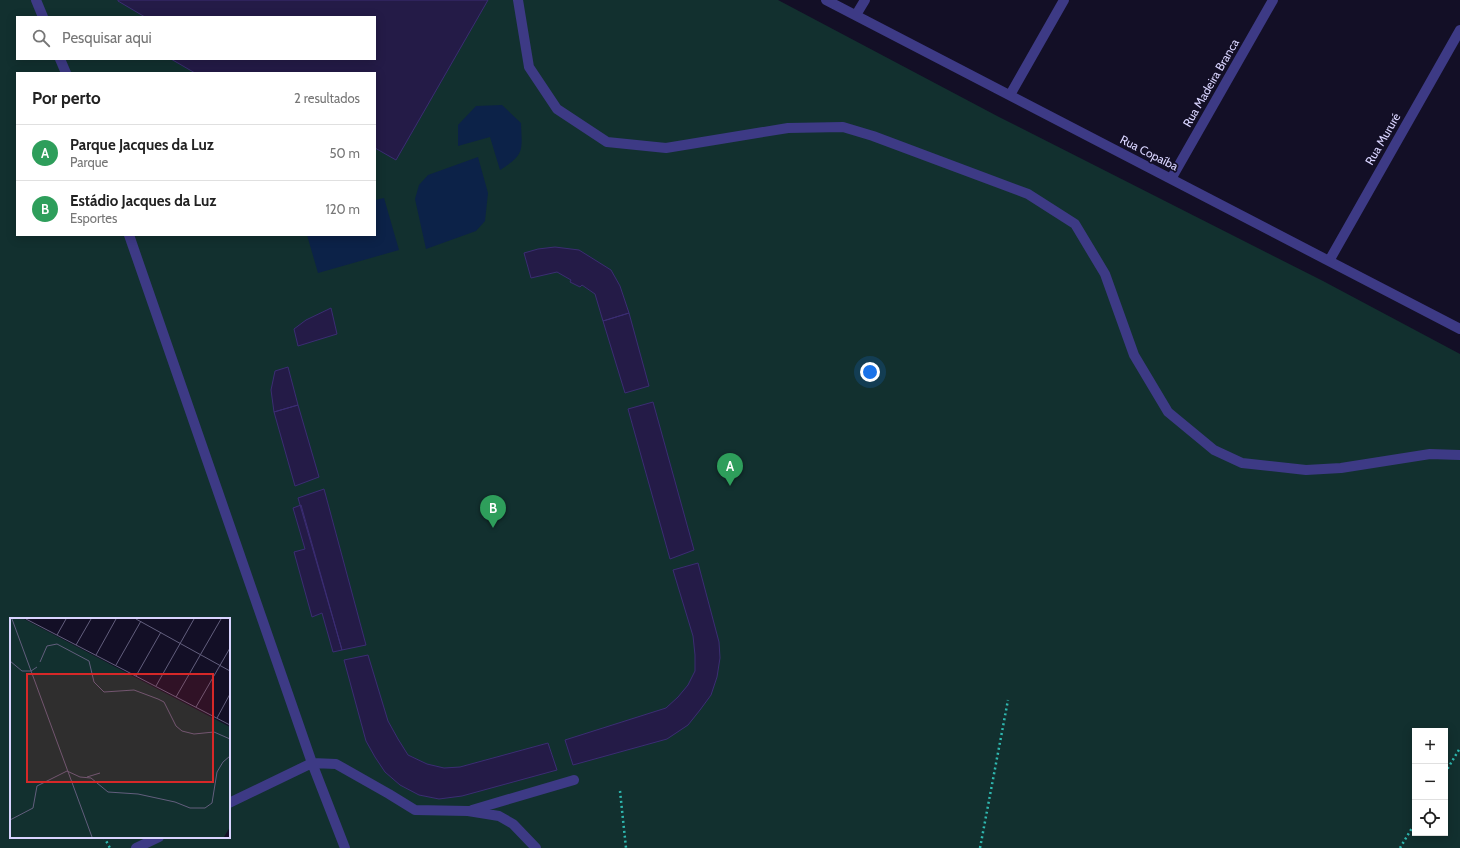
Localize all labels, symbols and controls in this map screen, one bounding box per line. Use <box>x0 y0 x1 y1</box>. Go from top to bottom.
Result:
search box <box>16 16 376 60</box>
icon: search <box>30 27 52 49</box>
text: Pesquisar aqui <box>62 29 152 47</box>
street label: Rua Madeira Branca <box>1179 36 1242 129</box>
text: Por perto <box>32 88 101 108</box>
text: 2 resultados <box>294 90 360 106</box>
street label: Rua Mururé <box>1362 110 1403 167</box>
street label: Rua Copaíba <box>1118 132 1181 174</box>
text: Parque Jacques da Luz <box>70 136 214 154</box>
text: A <box>41 145 49 161</box>
text: 50 m <box>330 145 360 161</box>
text: Parque <box>70 154 108 170</box>
text: Estádio Jacques da Luz <box>70 192 216 210</box>
text: B <box>41 201 49 217</box>
text: 120 m <box>326 201 360 217</box>
text: Esportes <box>70 210 117 226</box>
your location <box>860 362 880 382</box>
pin: A <box>717 453 743 486</box>
pin: B <box>480 495 506 528</box>
inset map <box>10 618 230 838</box>
map controls <box>1412 728 1448 836</box>
button: + <box>1412 728 1448 764</box>
button: − <box>1412 764 1448 800</box>
button: locate <box>1412 800 1448 836</box>

